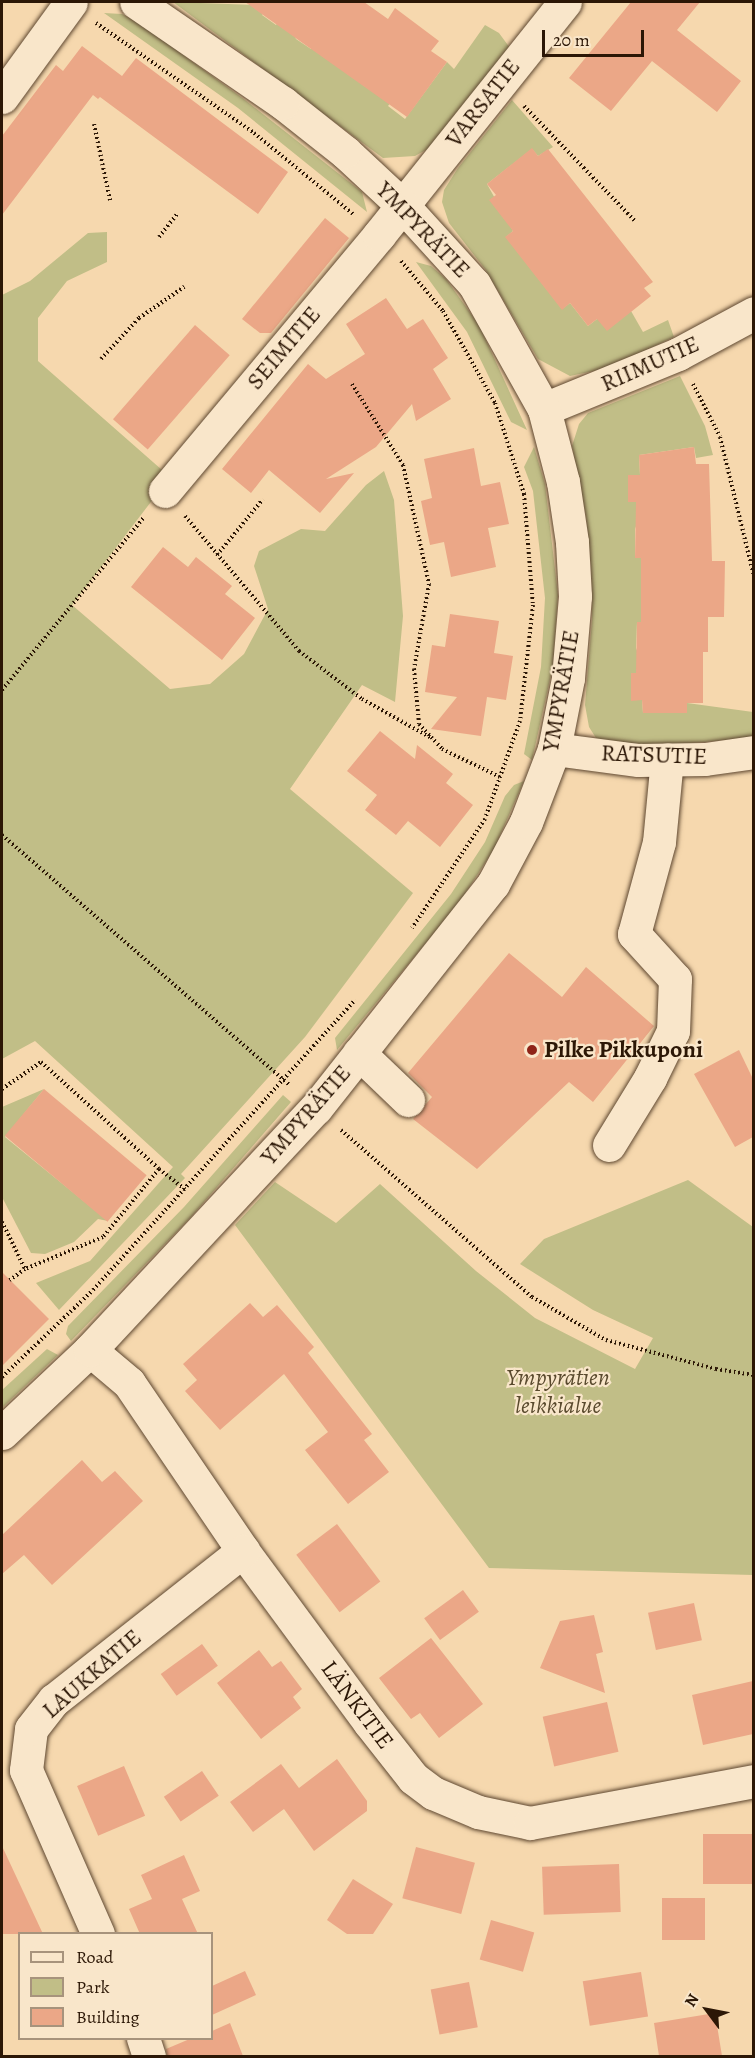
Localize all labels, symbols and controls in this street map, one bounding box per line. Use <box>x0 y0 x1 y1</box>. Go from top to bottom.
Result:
scale bar <box>545 18 647 56</box>
text: 20 m <box>553 28 590 52</box>
street label: VARSATIE <box>440 53 526 153</box>
street label: YMPYRÄTIE <box>370 176 476 284</box>
street label: SEIMITIE <box>241 300 327 396</box>
street label: RIIMUTIE <box>596 330 704 398</box>
street label: YMPYRÄTIE <box>536 628 586 754</box>
street label: RATSUTIE <box>600 739 708 771</box>
place label: Pilke Pikkuponi <box>544 1036 703 1064</box>
marker: Pilke Pikkuponi <box>525 1043 539 1057</box>
street label: YMPYRÄTIE <box>255 1059 357 1171</box>
park label: Ympyrätien leikkialue <box>506 1364 610 1420</box>
street label: LAUKKATIE <box>37 1623 147 1725</box>
street label: LÄNKITIE <box>314 1655 400 1755</box>
legend <box>18 1932 213 2040</box>
text: Road <box>76 1945 113 1969</box>
text: Park <box>76 1975 110 1999</box>
north arrow <box>677 1980 737 2040</box>
text: N <box>679 1990 704 2011</box>
text: Building <box>76 2005 140 2029</box>

